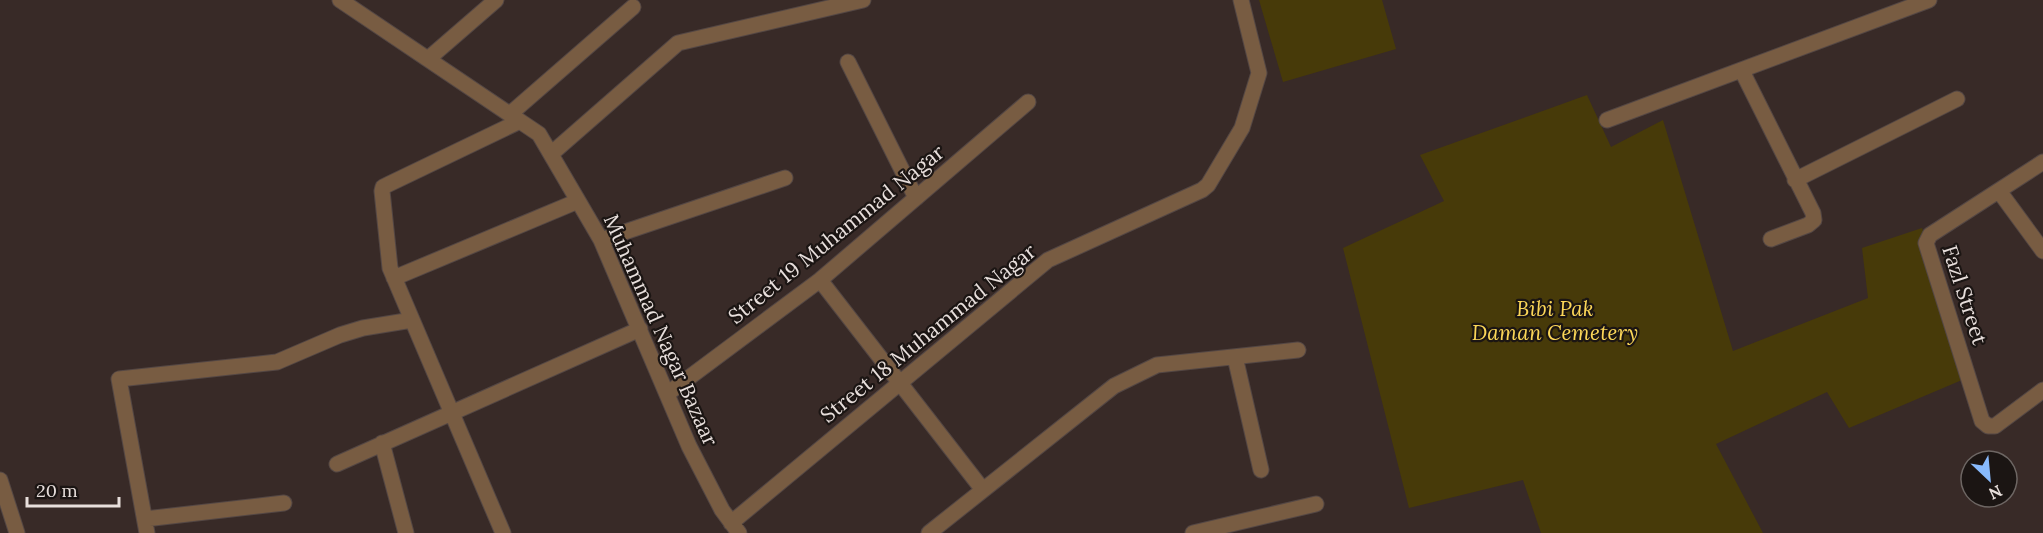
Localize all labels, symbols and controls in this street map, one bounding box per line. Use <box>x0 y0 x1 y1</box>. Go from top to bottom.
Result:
street label: Street 19 Muhammad Nagar <box>722 138 950 330</box>
street label: Muhammad Nagar Bazaar <box>598 210 724 450</box>
street label: Street 18 Muhammad Nagar <box>815 238 1041 428</box>
street label: Fazl Street <box>1936 242 1994 349</box>
park label: Bibi Pak Daman Cemetery <box>1472 295 1638 346</box>
north arrow <box>1959 449 2019 509</box>
scale bar <box>27 470 118 508</box>
text: 20 m <box>36 479 78 502</box>
text: N <box>1986 481 2006 504</box>

